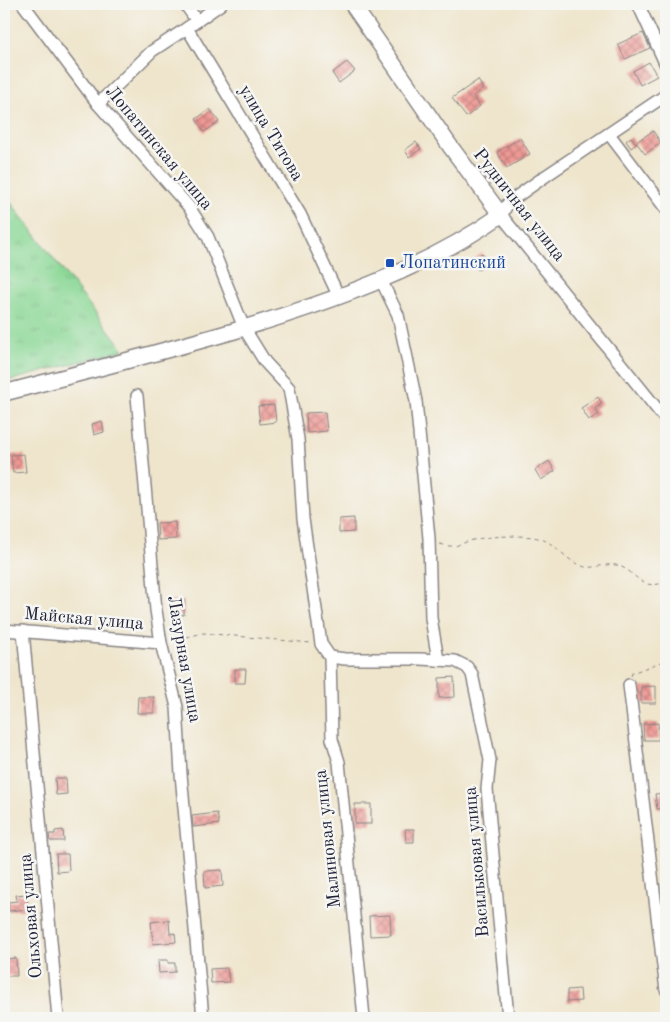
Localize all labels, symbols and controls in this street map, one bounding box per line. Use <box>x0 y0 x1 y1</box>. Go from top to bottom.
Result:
street label: Лопатинская улица <box>102 82 216 214</box>
street label: улица Титова <box>235 82 307 184</box>
street label: Рудничная улица <box>470 145 569 265</box>
place label: Лопатинский <box>400 254 506 272</box>
marker: Лопатинский <box>384 257 396 269</box>
street label: Лазурная улица <box>164 594 204 724</box>
street label: Майская улица <box>23 605 145 633</box>
street label: Малиновая улица <box>312 769 344 909</box>
street label: Васильковая улица <box>461 786 493 938</box>
street label: Ольховая улица <box>17 853 45 979</box>

